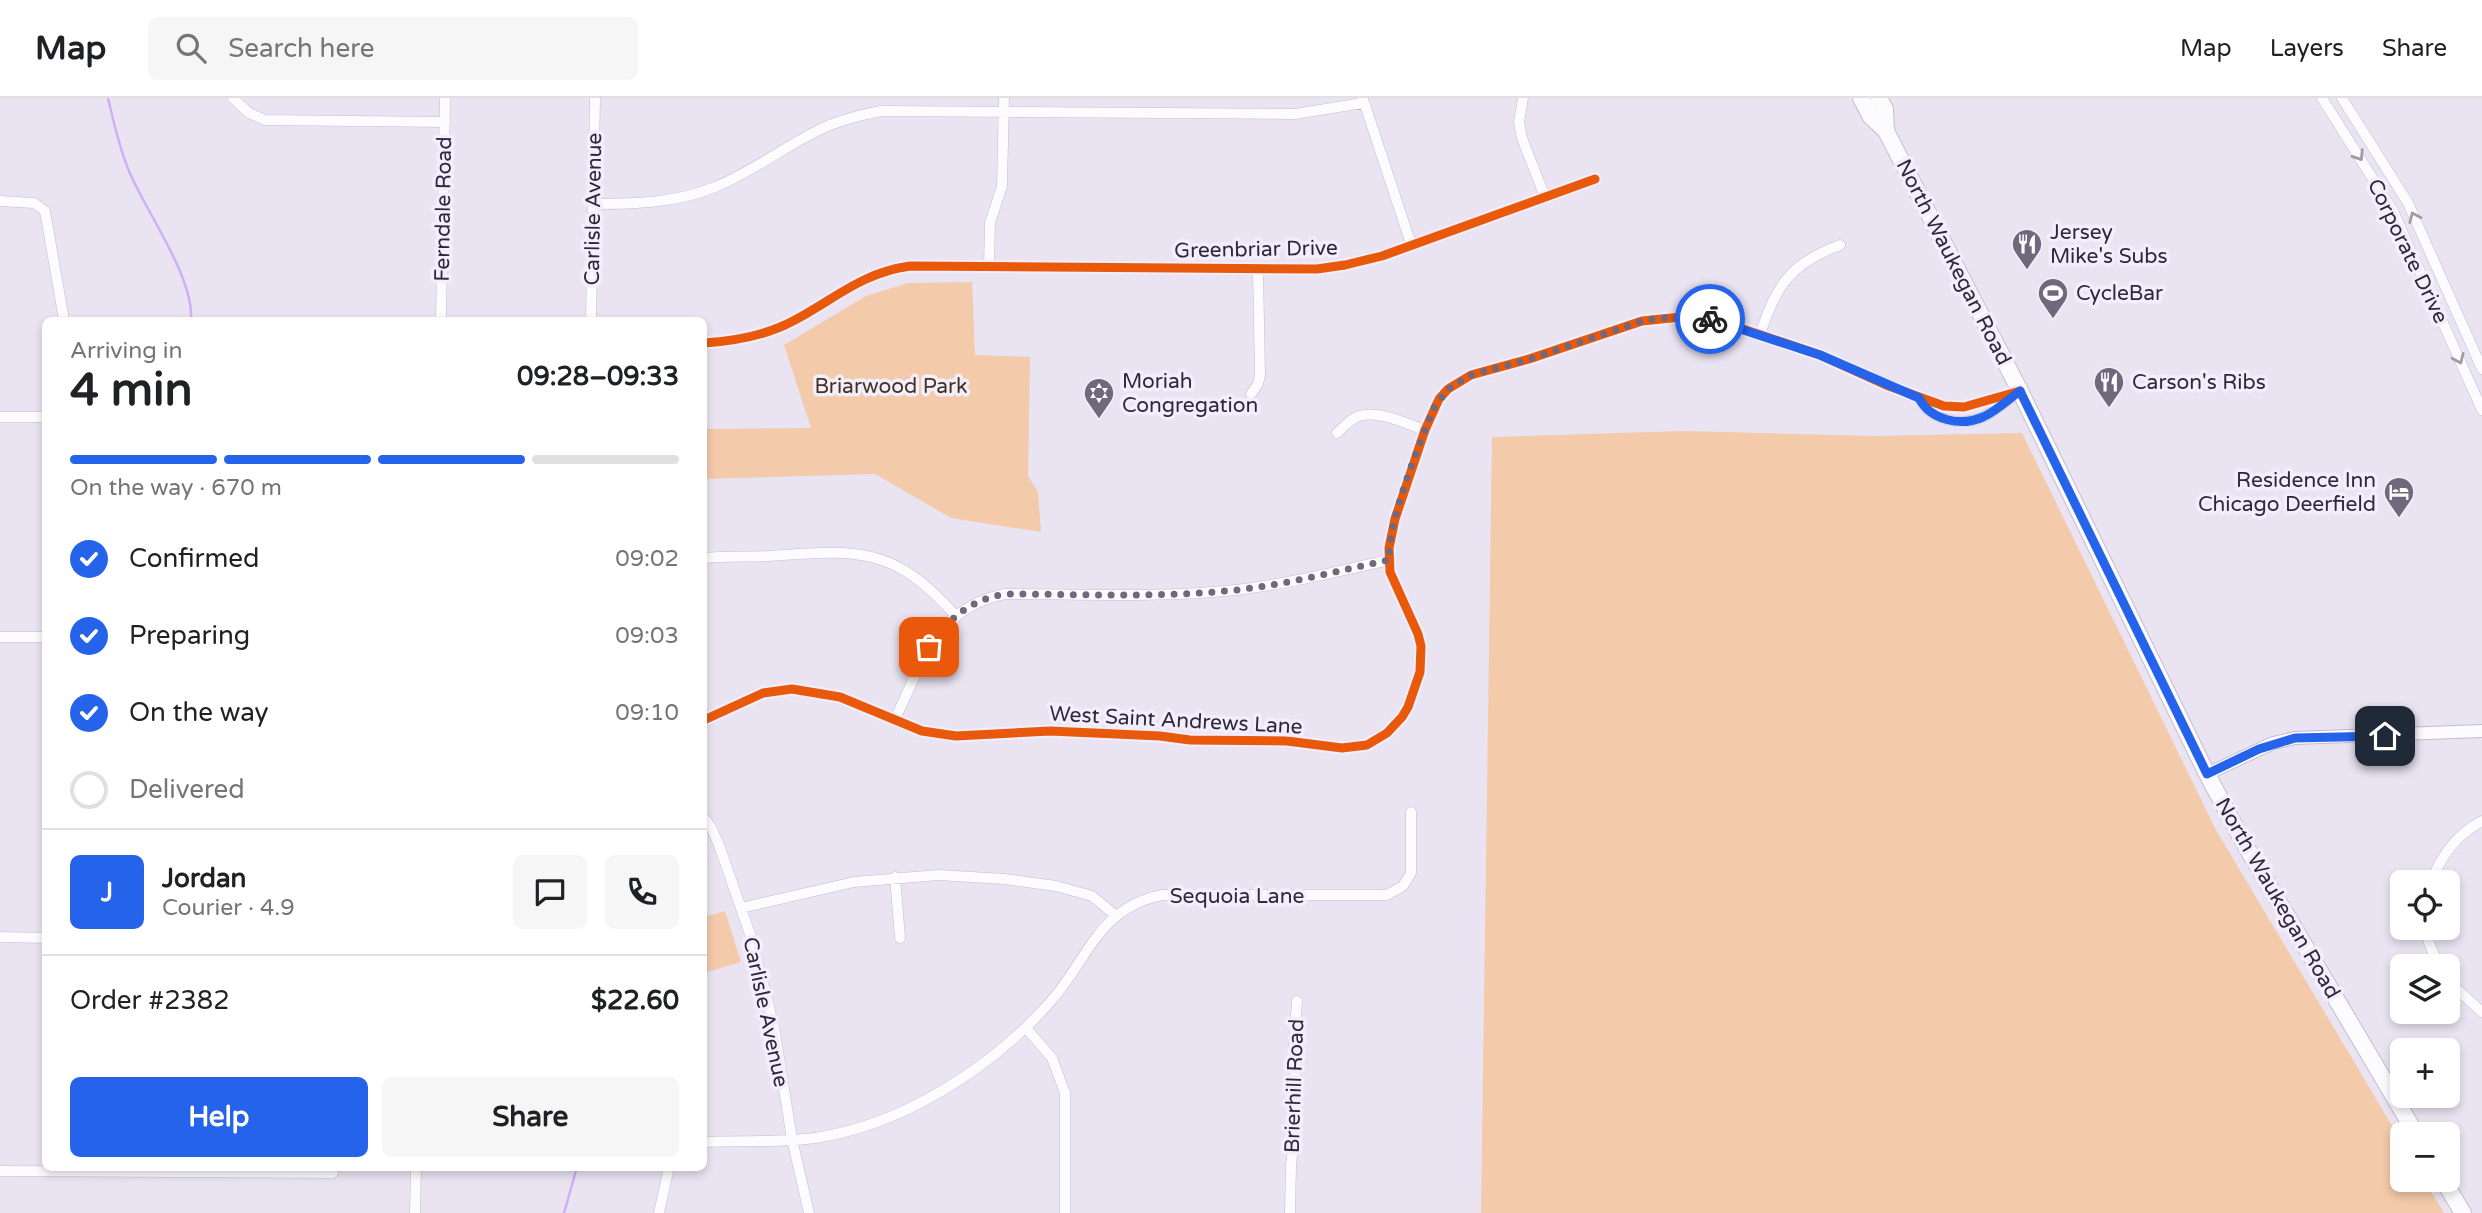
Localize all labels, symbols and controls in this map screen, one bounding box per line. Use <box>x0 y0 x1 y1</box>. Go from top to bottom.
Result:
search box <box>148 17 638 80</box>
text: Map <box>35 29 106 68</box>
icon: search <box>172 29 210 67</box>
text: Search here <box>228 33 374 64</box>
text: Map <box>2180 34 2232 63</box>
text: Layers <box>2270 34 2344 63</box>
text: Share <box>2382 34 2447 63</box>
street label: Carlisle Avenue <box>580 132 607 286</box>
street label: Ferndale Road <box>430 136 457 282</box>
one-way arrow <box>2350 148 2363 161</box>
street label: North Waukegan Road <box>1891 155 2016 369</box>
street label: Corporate Drive <box>2362 175 2453 328</box>
one-way arrow <box>2408 212 2422 225</box>
place label: Jersey Mike's Subs <box>2050 220 2168 269</box>
restaurant icon: Jersey Mike's Subs <box>2010 227 2044 271</box>
street label: Greenbriar Drive <box>1174 236 1338 263</box>
sports icon: CycleBar <box>2036 276 2070 320</box>
place label: CycleBar <box>2076 281 2163 306</box>
courier <box>1675 284 1745 354</box>
icon: bike <box>1691 300 1729 338</box>
text: Arriving in <box>70 337 183 365</box>
one-way arrow <box>2451 352 2465 364</box>
text: 09:28–09:33 <box>517 361 679 392</box>
text: 4 min <box>70 363 193 418</box>
restaurant icon: Carson's Ribs <box>2092 365 2126 409</box>
place label: Moriah Congregation <box>1122 369 1258 418</box>
place label: Carson's Ribs <box>2132 370 2266 395</box>
park label: Briarwood Park <box>814 374 968 399</box>
synagogue icon: Moriah Congregation <box>1082 376 1116 420</box>
place label: Residence Inn Chicago Deerfield <box>2198 468 2376 517</box>
text: On the way · 670 m <box>70 474 282 502</box>
hotel icon: Residence Inn Chicago Deerfield <box>2382 475 2416 519</box>
icon: check <box>70 540 108 578</box>
text: Confirmed <box>129 543 259 574</box>
text: 09:02 <box>615 545 679 573</box>
icon: check <box>70 617 108 655</box>
pin <box>899 617 959 677</box>
text: Preparing <box>129 620 250 651</box>
text: 09:03 <box>615 622 679 650</box>
icon: bag <box>910 628 948 666</box>
icon: check <box>70 694 108 732</box>
text: On the way <box>129 697 269 728</box>
text: 09:10 <box>615 699 679 727</box>
street label: West Saint Andrews Lane <box>1049 701 1303 740</box>
pin <box>2355 706 2415 766</box>
icon: home <box>2366 717 2404 755</box>
text: Delivered <box>129 774 245 805</box>
street label: North Waukegan Road <box>2210 793 2345 1003</box>
button: chat <box>513 855 587 929</box>
button: phone <box>605 855 679 929</box>
text: Jordan <box>162 863 246 894</box>
map controls <box>2390 870 2460 1192</box>
button: locate <box>2390 870 2460 940</box>
text: J <box>101 877 113 908</box>
street label: Sequoia Lane <box>1170 884 1304 909</box>
text: Courier · 4.9 <box>162 894 295 922</box>
street label: Carlisle Avenue <box>737 935 794 1089</box>
button: layers <box>2390 954 2460 1024</box>
text: Order #2382 <box>70 985 230 1016</box>
text: $22.60 <box>591 985 679 1016</box>
street label: Brierhill Road <box>1280 1018 1309 1154</box>
button: + <box>2390 1038 2460 1108</box>
button: Help <box>70 1077 368 1157</box>
button: Share <box>382 1077 679 1157</box>
button: − <box>2390 1122 2460 1192</box>

